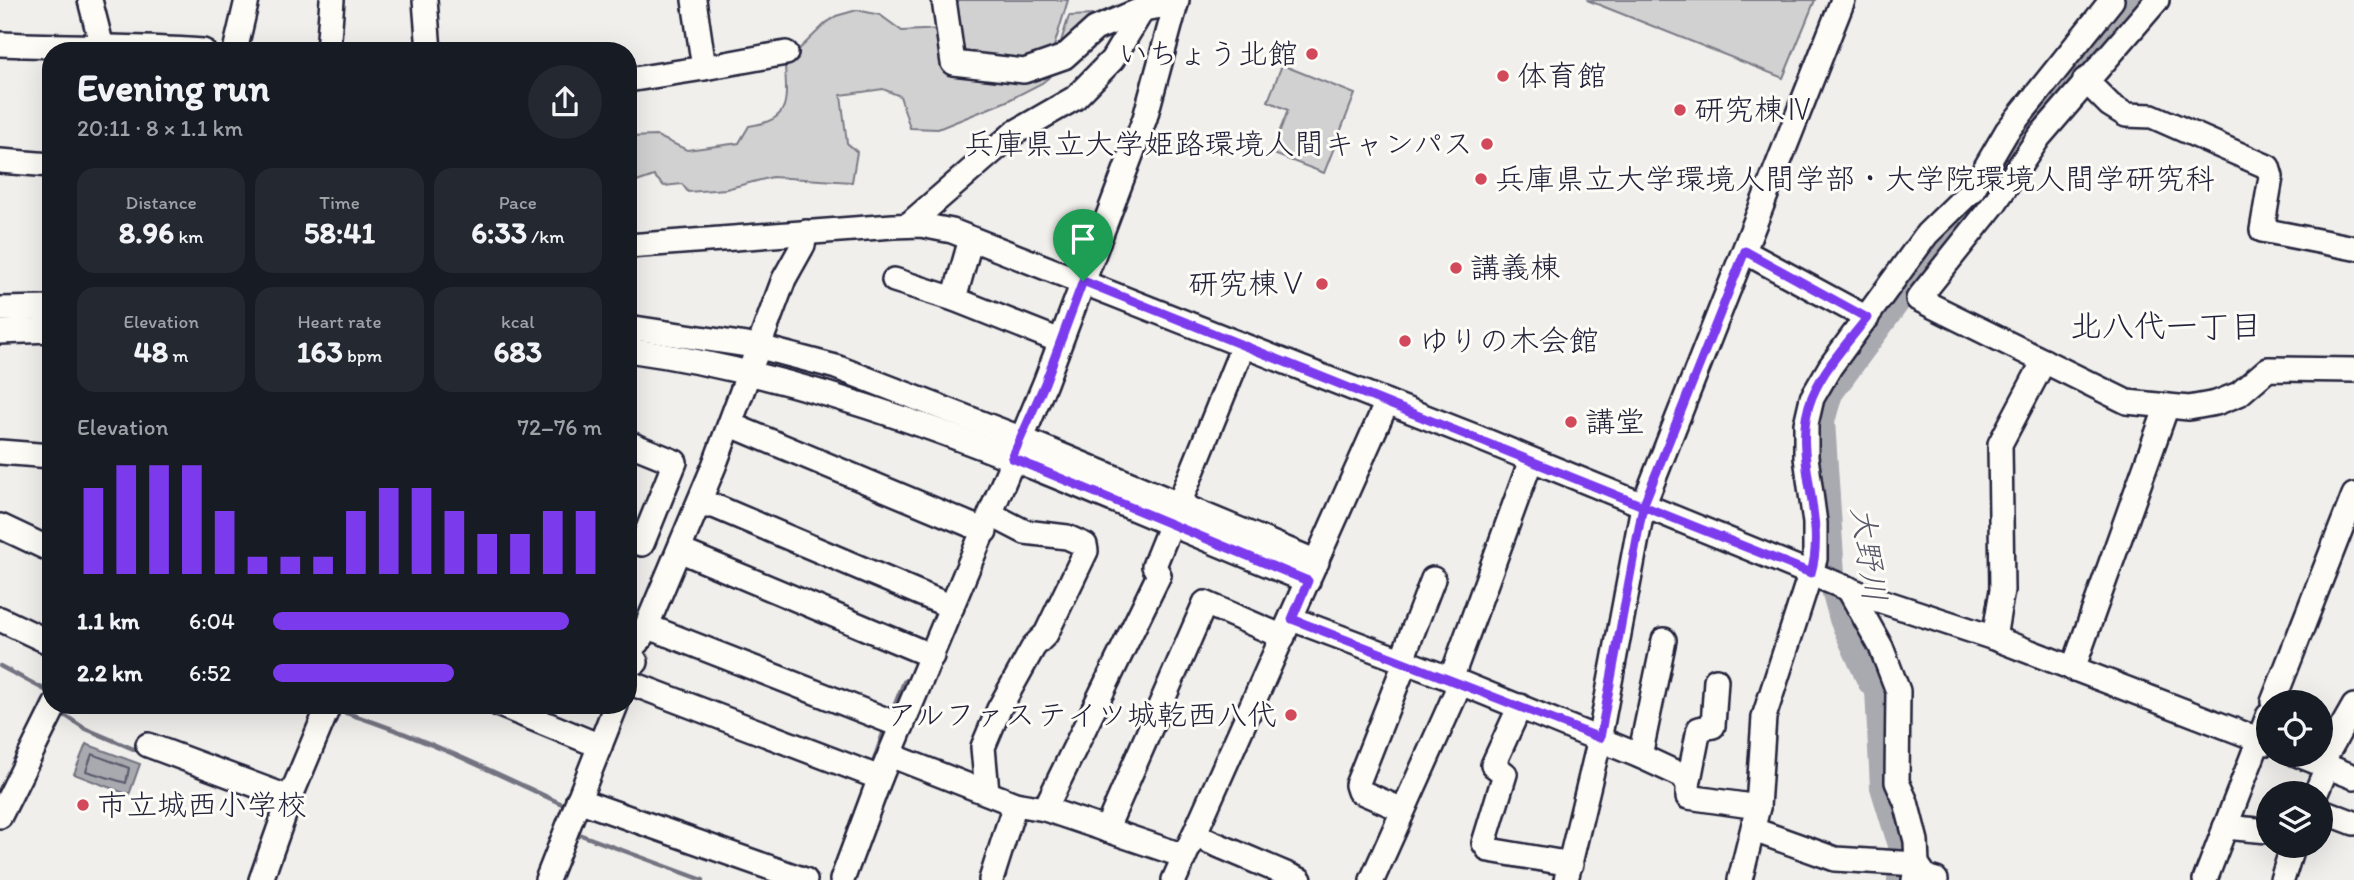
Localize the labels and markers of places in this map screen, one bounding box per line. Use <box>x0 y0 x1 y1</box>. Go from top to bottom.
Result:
place label: いちょう北館 <box>1118 35 1298 72</box>
marker: いちょう北館 <box>1304 46 1320 62</box>
place label: 体育館 <box>1517 57 1607 94</box>
marker: 体育館 <box>1495 68 1511 84</box>
place label: 研究棟Ⅳ <box>1694 91 1814 128</box>
marker: 研究棟Ⅳ <box>1672 102 1688 118</box>
place label: 兵庫県立大学姫路環境人間キャンパス <box>964 125 1473 162</box>
marker: 兵庫県立大学姫路環境人間キャンパス <box>1479 136 1495 152</box>
place label: 兵庫県立大学環境人間学部・大学院環境人間学研究科 <box>1495 160 2215 197</box>
marker: 兵庫県立大学環境人間学部・大学院環境人間学研究科 <box>1473 171 1489 187</box>
pin <box>1053 209 1113 281</box>
place label: 講義棟 <box>1470 249 1560 286</box>
marker: 講義棟 <box>1448 260 1464 276</box>
place label: 研究棟Ⅴ <box>1188 265 1308 302</box>
marker: 研究棟Ⅴ <box>1314 276 1330 292</box>
place label: ゆりの木会館 <box>1419 322 1599 359</box>
marker: ゆりの木会館 <box>1397 333 1413 349</box>
place label: 講堂 <box>1585 403 1645 440</box>
marker: 講堂 <box>1563 414 1579 430</box>
place label: アルファステイツ城乾西八代 <box>887 696 1277 733</box>
marker: アルファステイツ城乾西八代 <box>1283 707 1299 723</box>
place label: 市立城西小学校 <box>97 786 307 823</box>
marker: 市立城西小学校 <box>75 797 91 813</box>

